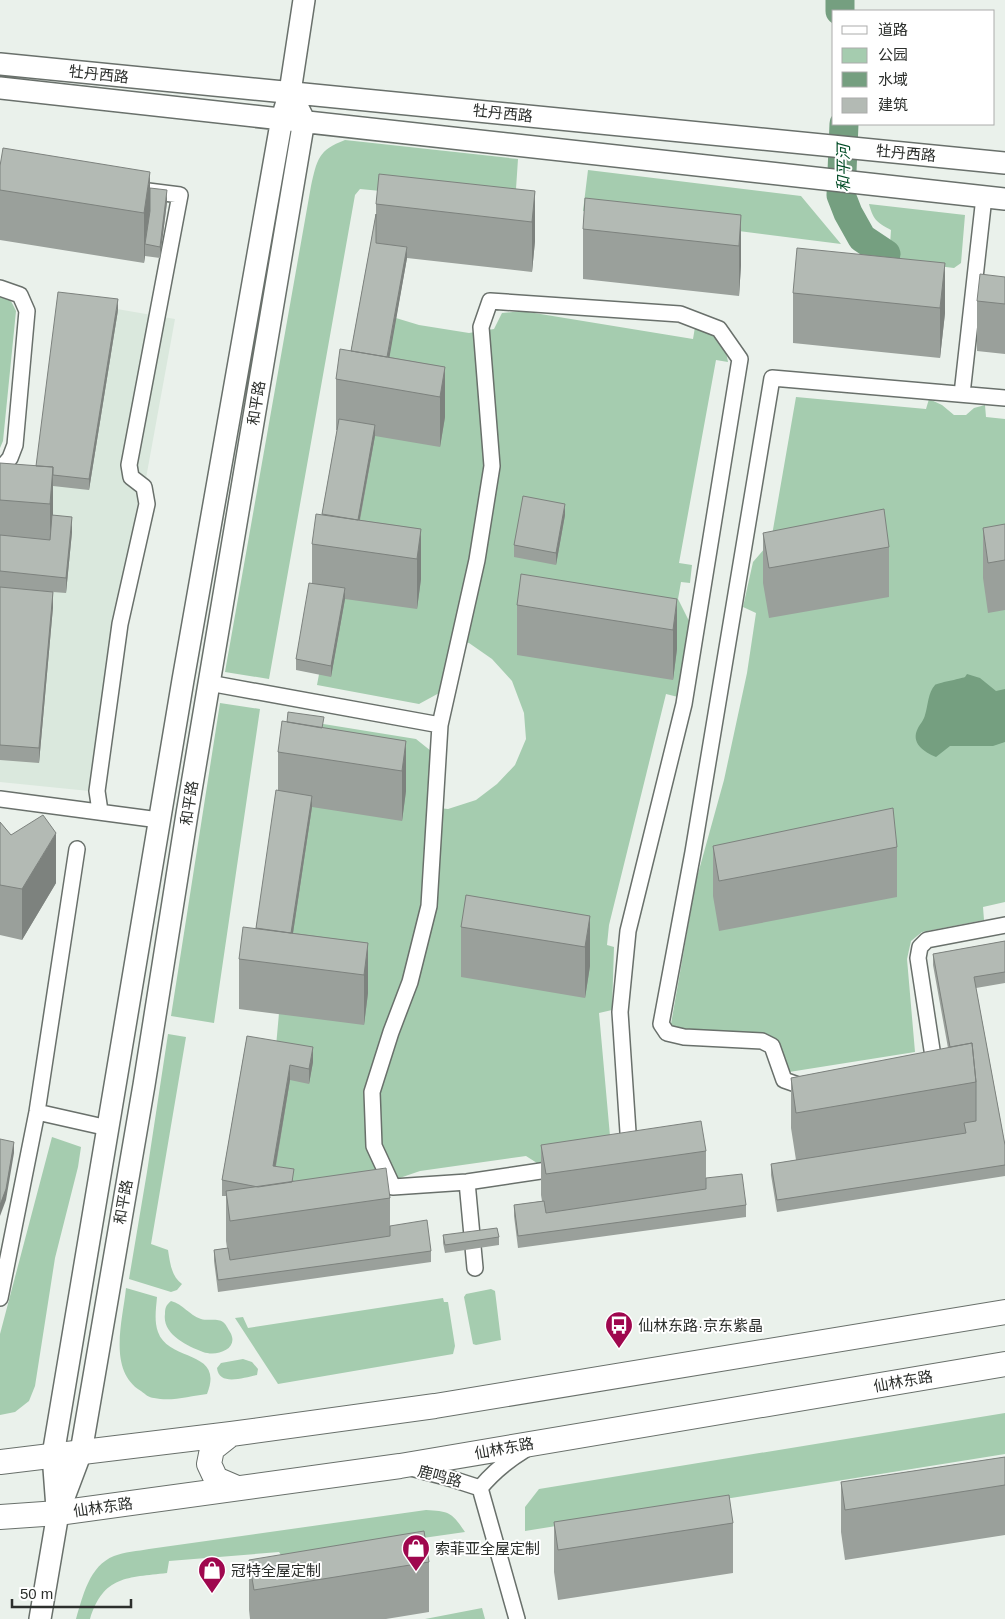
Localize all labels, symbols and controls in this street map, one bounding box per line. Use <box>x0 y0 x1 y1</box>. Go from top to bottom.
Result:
legend <box>832 10 995 125</box>
text: 道路 <box>878 21 908 38</box>
text: 公园 <box>878 46 908 63</box>
street label: 牡丹西路 <box>68 62 130 86</box>
text: 水域 <box>878 71 908 88</box>
text: 建筑 <box>878 96 908 113</box>
street label: 牡丹西路 <box>472 101 534 125</box>
water label: 和平河 <box>835 141 852 192</box>
street label: 牡丹西路 <box>875 142 937 164</box>
street label: 和平路 <box>244 379 268 427</box>
street label: 和平路 <box>177 779 201 827</box>
street label: 和平路 <box>111 1178 135 1226</box>
bus stop icon: 仙林东路·京东紫晶 <box>604 1310 634 1349</box>
place label: 仙林东路·京东紫晶 <box>638 1317 763 1334</box>
street label: 仙林东路 <box>872 1367 934 1395</box>
street label: 仙林东路 <box>473 1434 535 1462</box>
street label: 鹿鸣路 <box>416 1462 464 1490</box>
street label: 仙林东路 <box>72 1494 134 1520</box>
shop icon: 索菲亚全屋定制 <box>401 1533 431 1572</box>
place label: 索菲亚全屋定制 <box>435 1540 540 1557</box>
shop icon: 冠特全屋定制 <box>197 1555 227 1594</box>
place label: 冠特全屋定制 <box>231 1562 321 1579</box>
scale bar <box>12 1576 131 1608</box>
text: 50 m <box>20 1585 53 1602</box>

